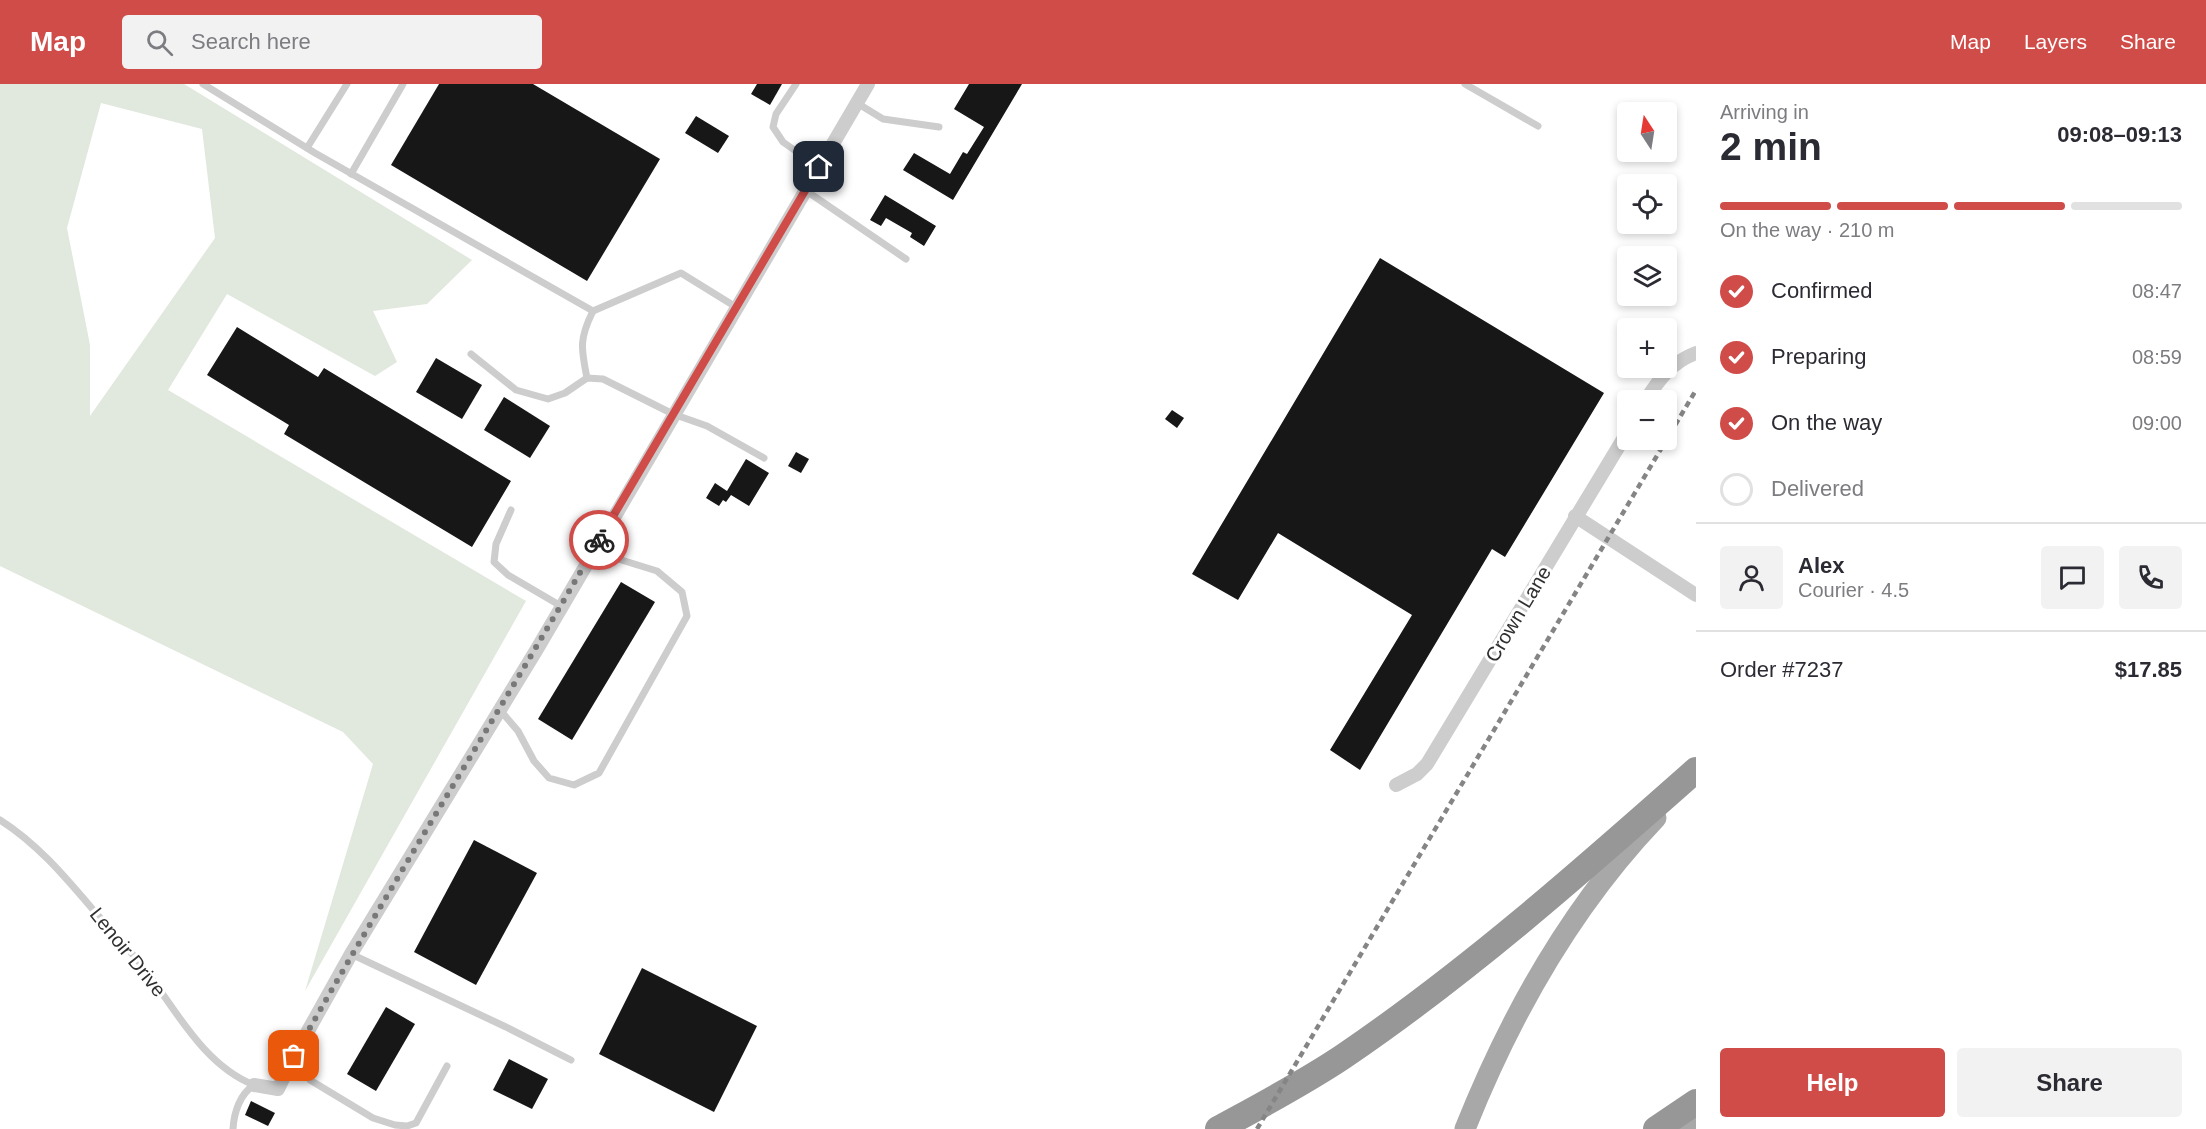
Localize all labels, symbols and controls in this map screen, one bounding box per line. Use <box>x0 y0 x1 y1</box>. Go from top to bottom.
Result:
search box <box>122 15 542 69</box>
text: Map <box>30 26 86 57</box>
icon: search <box>143 26 176 59</box>
text: Search here <box>191 29 311 54</box>
text: Map <box>1950 30 1991 53</box>
text: Layers <box>2024 30 2087 53</box>
text: Share <box>2120 30 2176 53</box>
text: Arriving in <box>1720 101 1809 123</box>
north arrow <box>1617 102 1677 162</box>
map controls <box>1617 102 1677 450</box>
text: 09:08–09:13 <box>2057 122 2182 147</box>
text: 2 min <box>1720 125 1822 168</box>
pin <box>793 141 844 192</box>
icon: home <box>802 150 835 183</box>
button: locate <box>1617 174 1677 234</box>
text: On the way · 210 m <box>1720 219 1895 241</box>
button: layers <box>1617 246 1677 306</box>
icon: check <box>1720 275 1753 308</box>
text: Confirmed <box>1771 278 1872 303</box>
text: 08:47 <box>2132 280 2182 302</box>
button: + <box>1617 318 1677 378</box>
icon: check <box>1720 341 1753 374</box>
text: Preparing <box>1771 344 1866 369</box>
text: 08:59 <box>2132 346 2182 368</box>
button: − <box>1617 390 1677 450</box>
icon: check <box>1720 407 1753 440</box>
text: On the way <box>1771 410 1882 435</box>
text: 09:00 <box>2132 412 2182 434</box>
text: Delivered <box>1771 476 1864 501</box>
courier <box>569 510 629 570</box>
icon: bike <box>583 524 616 557</box>
button: person <box>1720 546 1783 609</box>
button: chat <box>2041 546 2104 609</box>
button: phone <box>2119 546 2182 609</box>
text: Alex <box>1798 553 1844 578</box>
street label: Crown Lane <box>1481 562 1555 666</box>
text: Courier · 4.5 <box>1798 579 1909 601</box>
text: Order #7237 <box>1720 657 1844 682</box>
text: $17.85 <box>2115 657 2182 682</box>
street label: Lenoir Drive <box>86 903 170 1001</box>
pin <box>268 1030 319 1081</box>
icon: bag <box>277 1039 310 1072</box>
button: Help <box>1720 1048 1945 1117</box>
button: Share <box>1957 1048 2182 1117</box>

